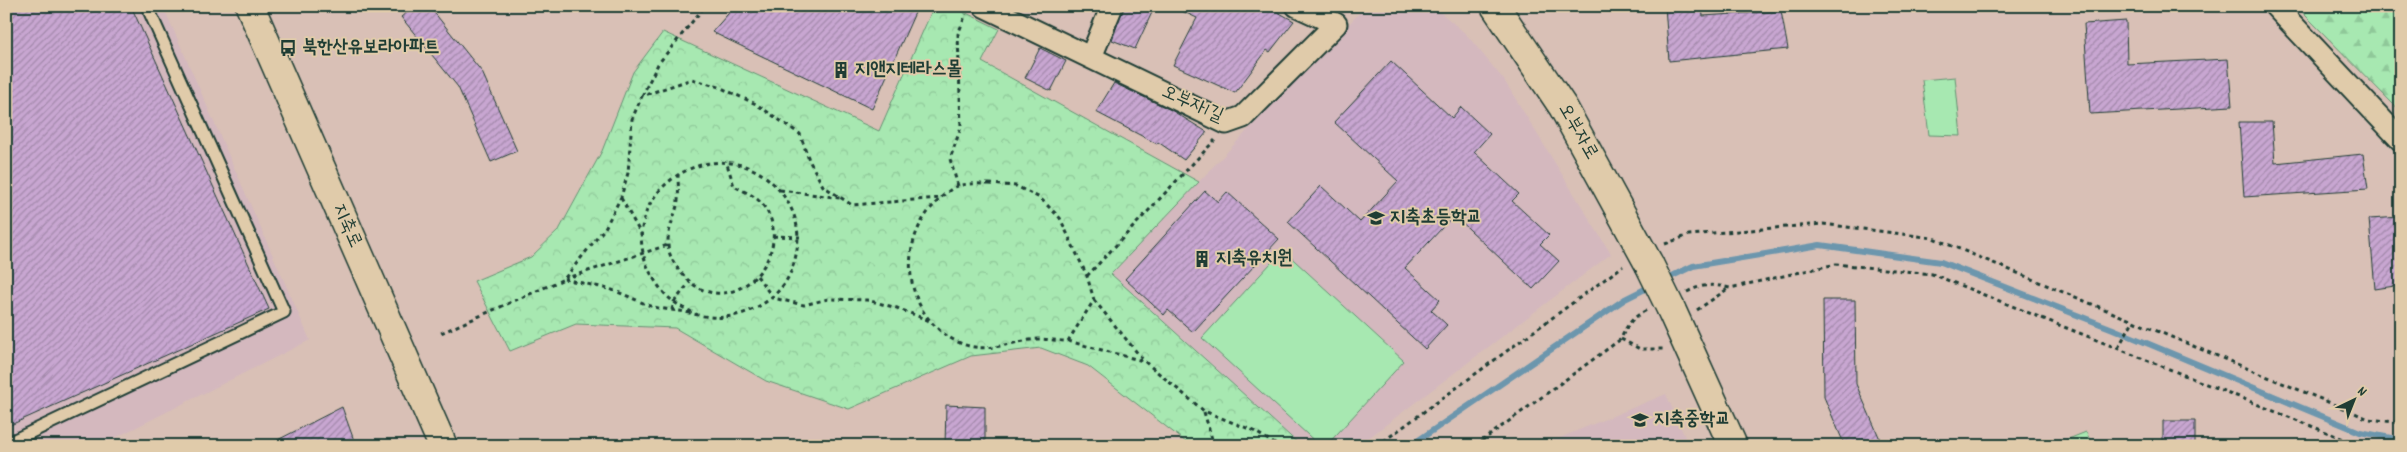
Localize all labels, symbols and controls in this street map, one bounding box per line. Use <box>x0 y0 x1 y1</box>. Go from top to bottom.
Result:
place label: 북한산유보라아파트 <box>302 35 440 62</box>
bus stop icon: 북한산유보라아파트 <box>278 38 298 58</box>
place label: 지앤지테라스몰 <box>855 57 962 84</box>
building icon: 지앤지테라스몰 <box>831 60 851 80</box>
street label: 오부자1길 <box>1157 79 1227 131</box>
street label: 오부자로 <box>1550 99 1604 165</box>
street label: 지축로 <box>324 200 368 252</box>
place label: 지축초등학교 <box>1390 205 1482 232</box>
school or university icon: 지축초등학교 <box>1366 208 1386 228</box>
place label: 지축유치원 <box>1216 246 1292 273</box>
building icon: 지축유치원 <box>1192 249 1212 269</box>
north arrow <box>2330 374 2380 424</box>
text: N <box>2352 382 2371 402</box>
place label: 지축중학교 <box>1654 407 1730 434</box>
school or university icon: 지축중학교 <box>1630 410 1650 430</box>

